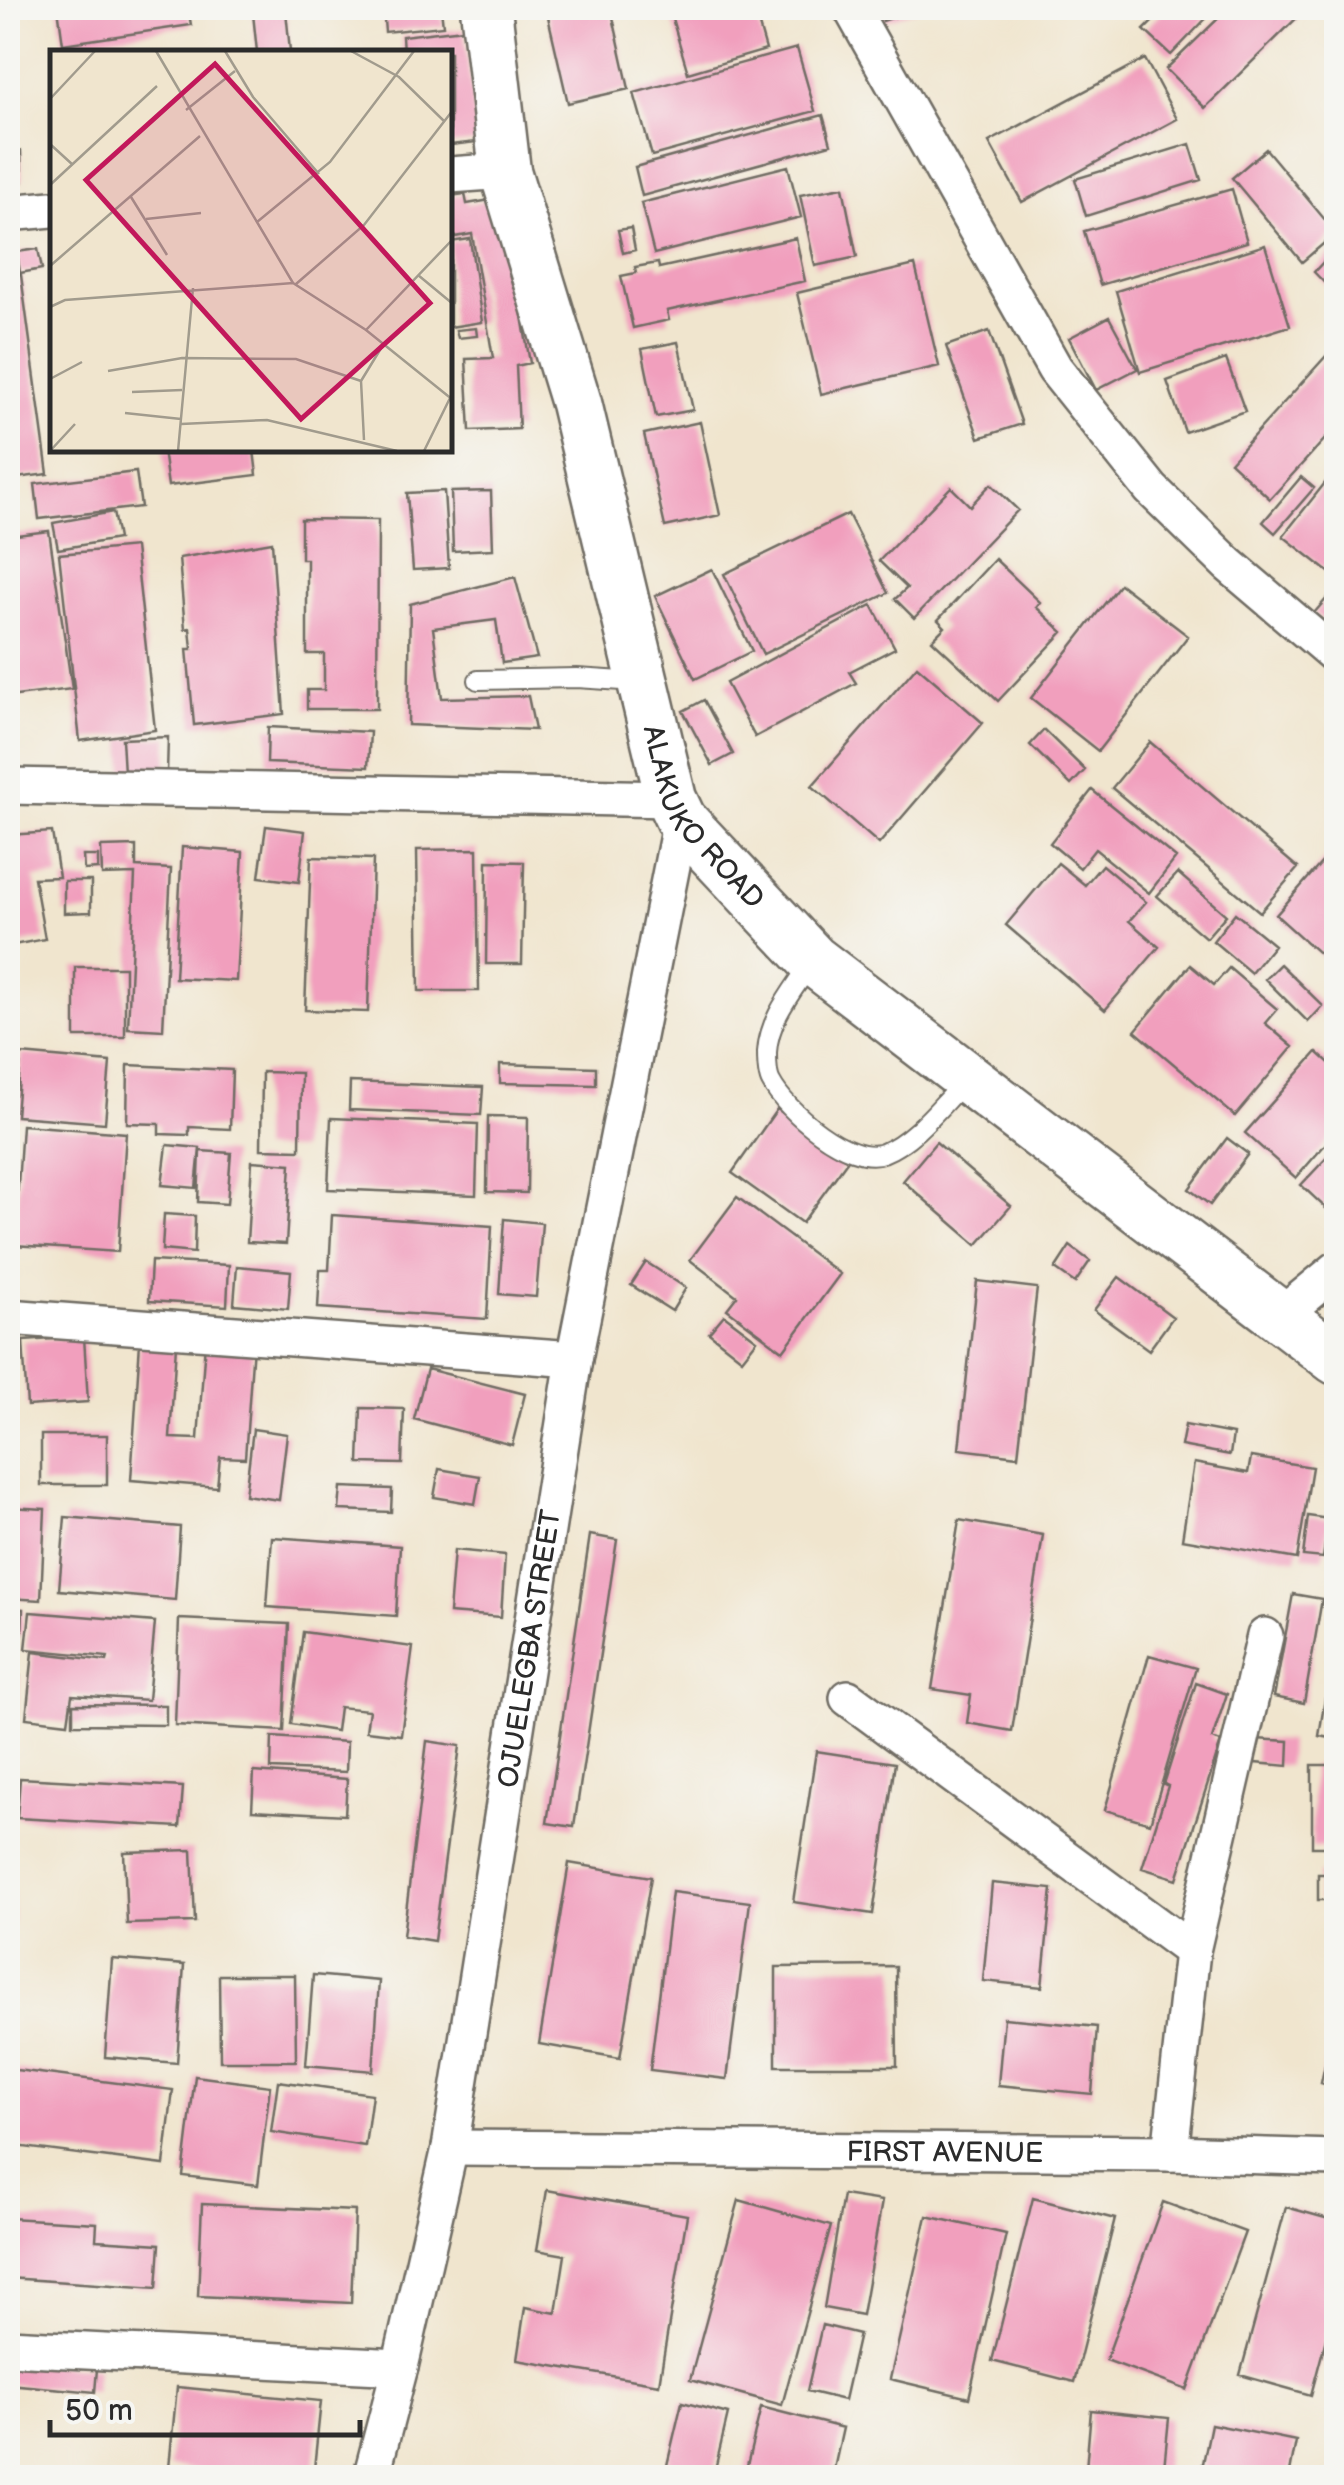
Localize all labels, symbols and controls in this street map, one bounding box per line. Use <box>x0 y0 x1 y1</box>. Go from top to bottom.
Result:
inset map <box>50 50 452 452</box>
street label: ALAKUKO ROAD <box>636 722 770 916</box>
street label: OJUELEGBA STREET <box>492 1507 568 1790</box>
street label: FIRST AVENUE <box>847 2136 1043 2170</box>
scale bar <box>50 2375 360 2437</box>
text: 50 m <box>65 2393 133 2429</box>

